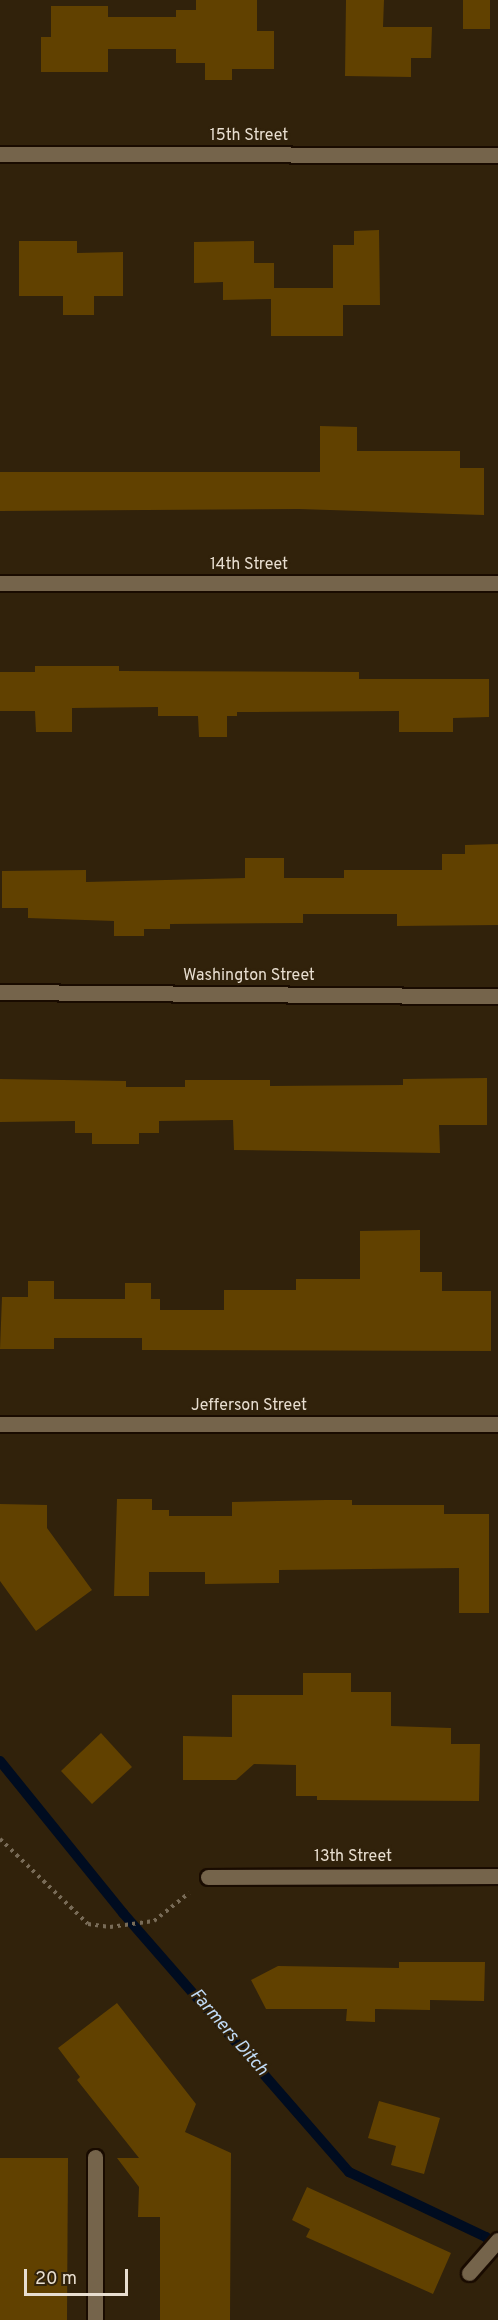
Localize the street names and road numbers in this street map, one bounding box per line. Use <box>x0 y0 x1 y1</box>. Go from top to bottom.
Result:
street label: 15th Street <box>210 126 288 146</box>
street label: 14th Street <box>210 555 288 575</box>
street label: Washington Street <box>183 966 315 986</box>
street label: Jefferson Street <box>191 1396 307 1416</box>
street label: 13th Street <box>314 1847 392 1867</box>

